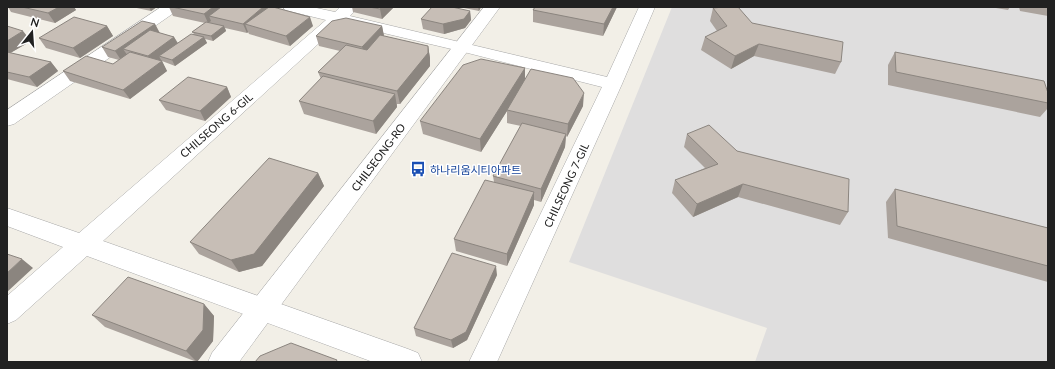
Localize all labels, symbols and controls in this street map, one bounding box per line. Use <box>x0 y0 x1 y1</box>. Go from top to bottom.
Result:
north arrow <box>12 12 52 52</box>
text: N <box>29 15 41 29</box>
street label: CHILSEONG 6-GIL <box>177 90 255 160</box>
street label: CHILSEONG-RO <box>348 120 408 193</box>
street label: CHILSEONG 7-GIL <box>541 140 591 229</box>
bus stop icon: 하나리움시티아파트 <box>409 160 427 178</box>
place label: 하나리움시티아파트 <box>430 163 521 176</box>

